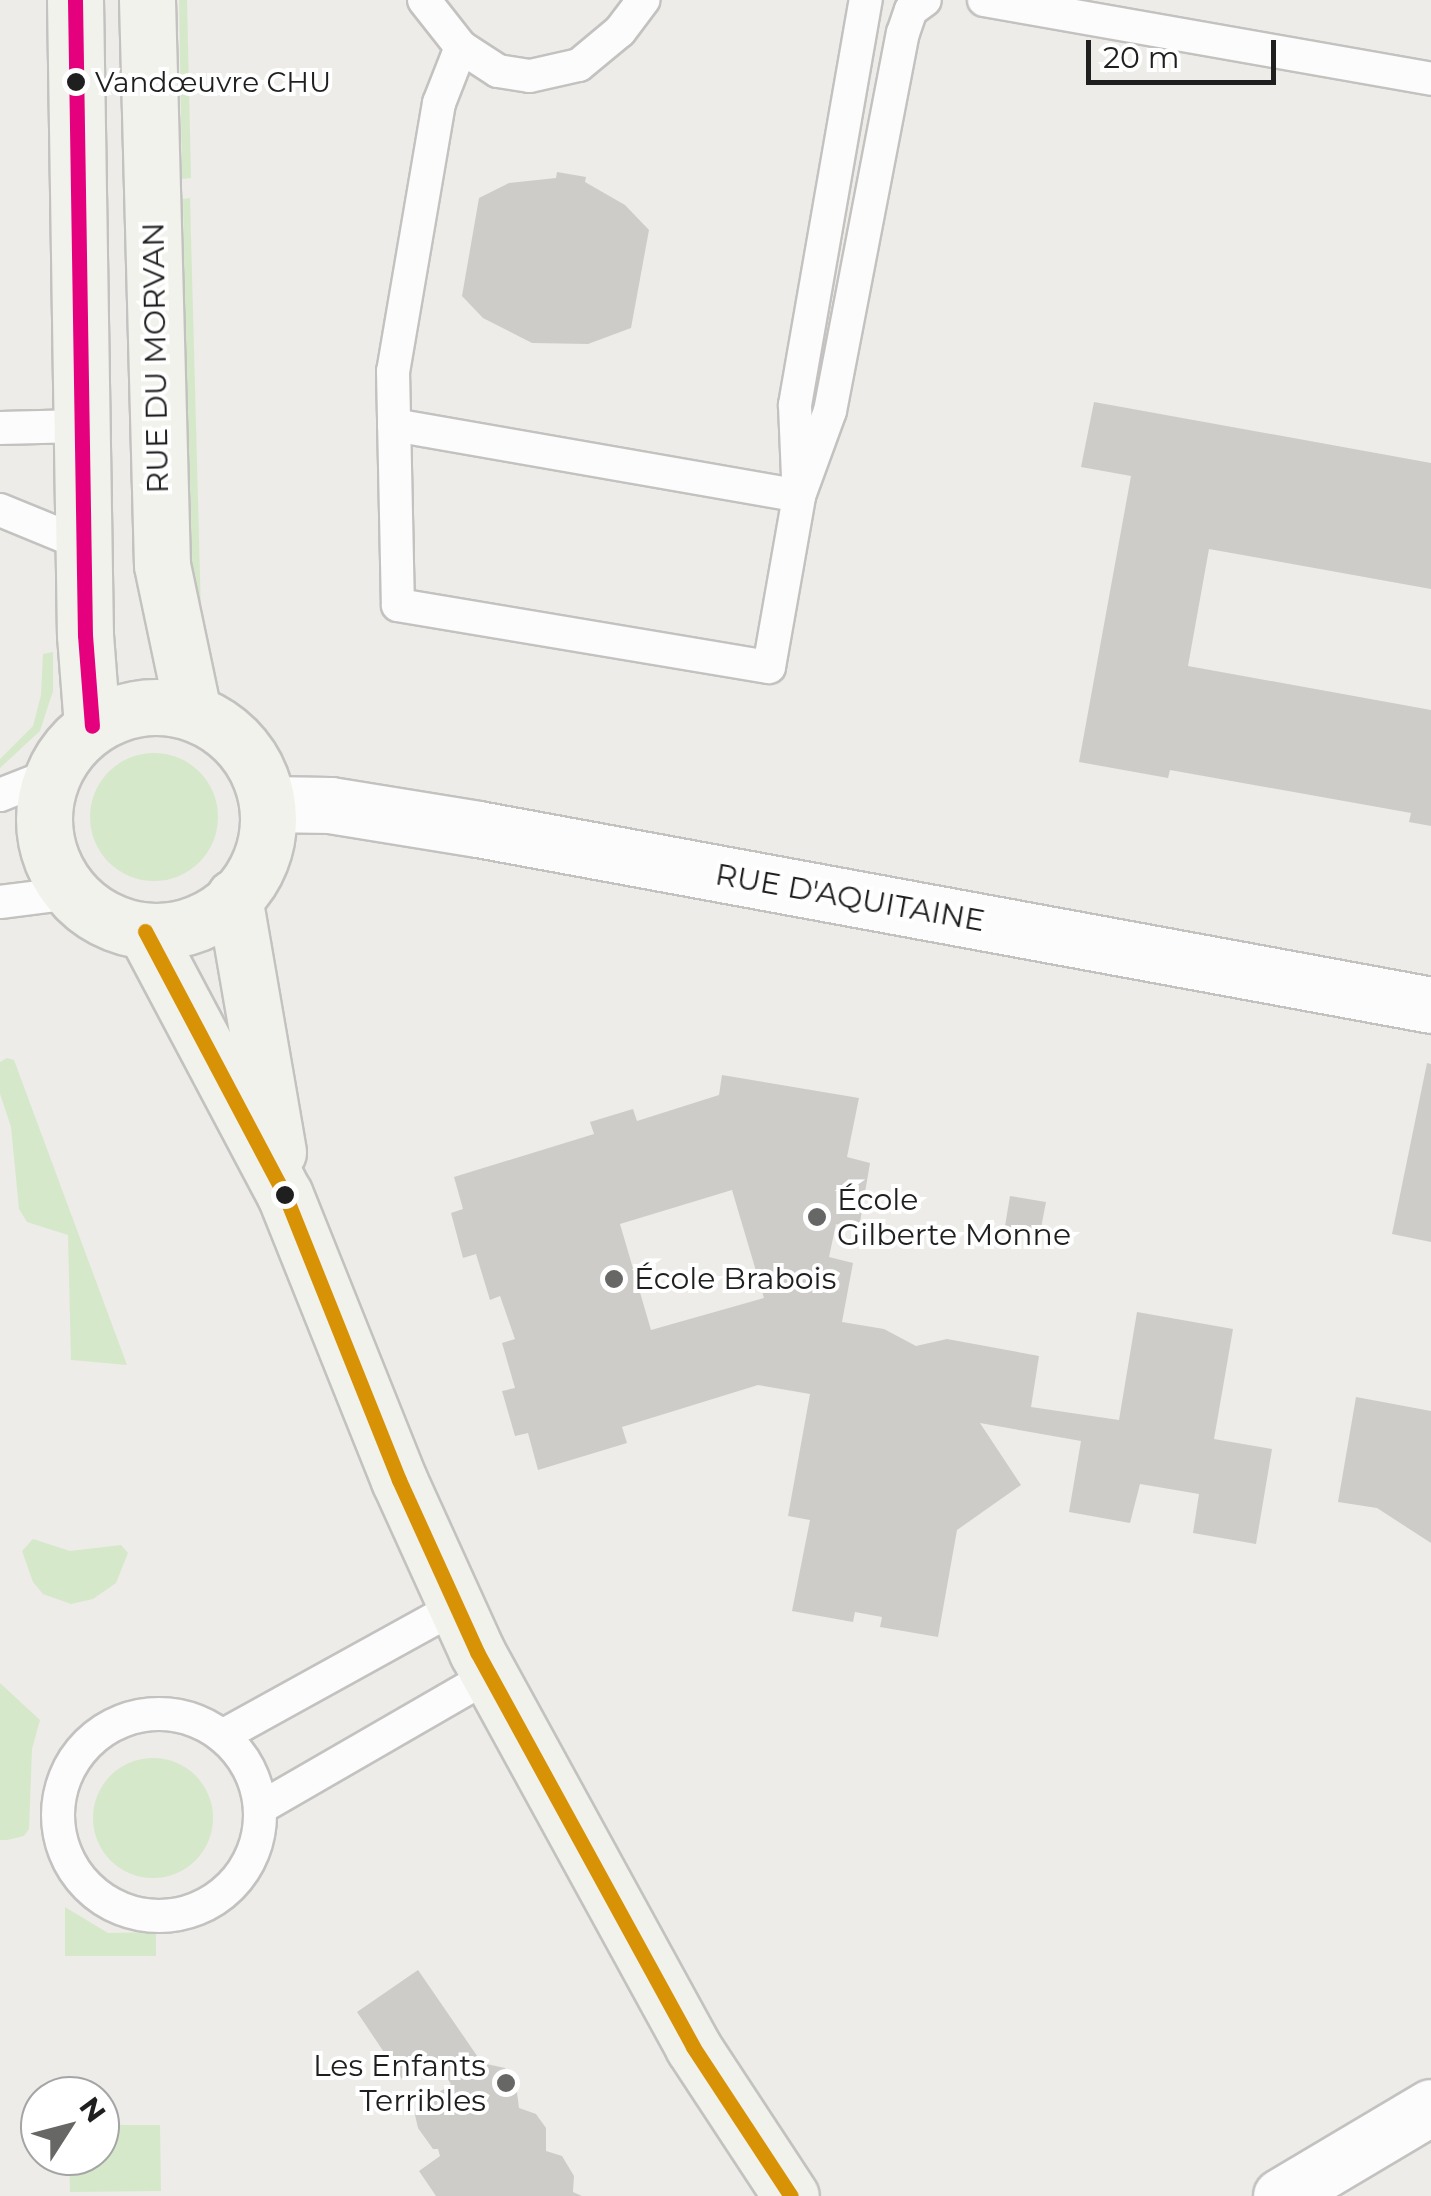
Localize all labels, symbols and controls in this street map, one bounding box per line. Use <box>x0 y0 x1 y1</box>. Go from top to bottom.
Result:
scale bar <box>1091 20 1281 82</box>
text: 20 m <box>1103 39 1180 76</box>
place label: Vandœuvre CHU <box>95 65 331 99</box>
marker: Vandœuvre CHU <box>66 72 86 92</box>
street label: RUE DU MORVAN <box>136 222 176 494</box>
street label: RUE D'AQUITAINE <box>713 857 987 939</box>
place label: École Gilberte Monne <box>837 1182 1071 1252</box>
unlabelled marker <box>275 1185 295 1205</box>
marker: École Gilberte Monne <box>806 1206 828 1228</box>
place label: École Brabois <box>634 1261 836 1297</box>
marker: École Brabois <box>603 1268 625 1290</box>
place label: Les Enfants Terribles <box>313 2048 486 2118</box>
marker: Les Enfants Terribles <box>495 2072 517 2094</box>
north arrow <box>20 2076 120 2176</box>
text: N <box>72 2090 113 2129</box>

